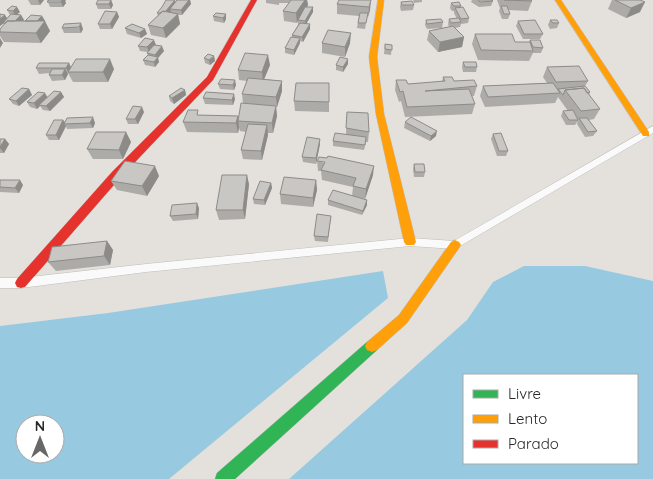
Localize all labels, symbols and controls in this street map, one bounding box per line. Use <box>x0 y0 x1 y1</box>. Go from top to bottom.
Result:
legend <box>463 374 638 464</box>
text: Livre <box>508 384 541 403</box>
text: Lento <box>508 409 547 428</box>
north arrow <box>15 414 65 464</box>
text: N <box>35 417 45 435</box>
text: Parado <box>508 434 559 453</box>

